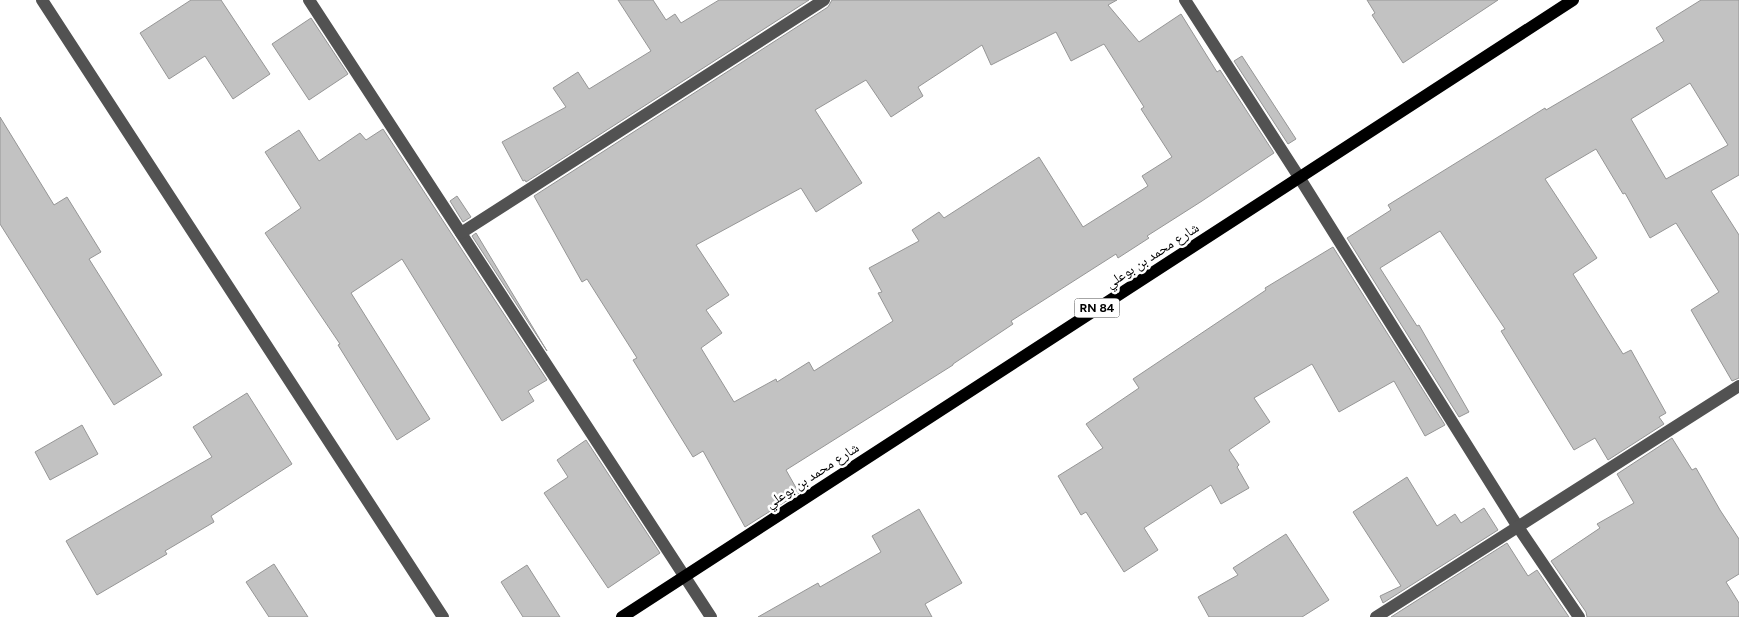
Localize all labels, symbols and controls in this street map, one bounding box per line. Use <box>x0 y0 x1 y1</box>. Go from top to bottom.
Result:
street label: شارع محمد بن بوعلي <box>1102 219 1203 294</box>
road number: RN 84 <box>1074 298 1120 318</box>
street label: شارع محمد بن بوعلي <box>762 439 863 514</box>

